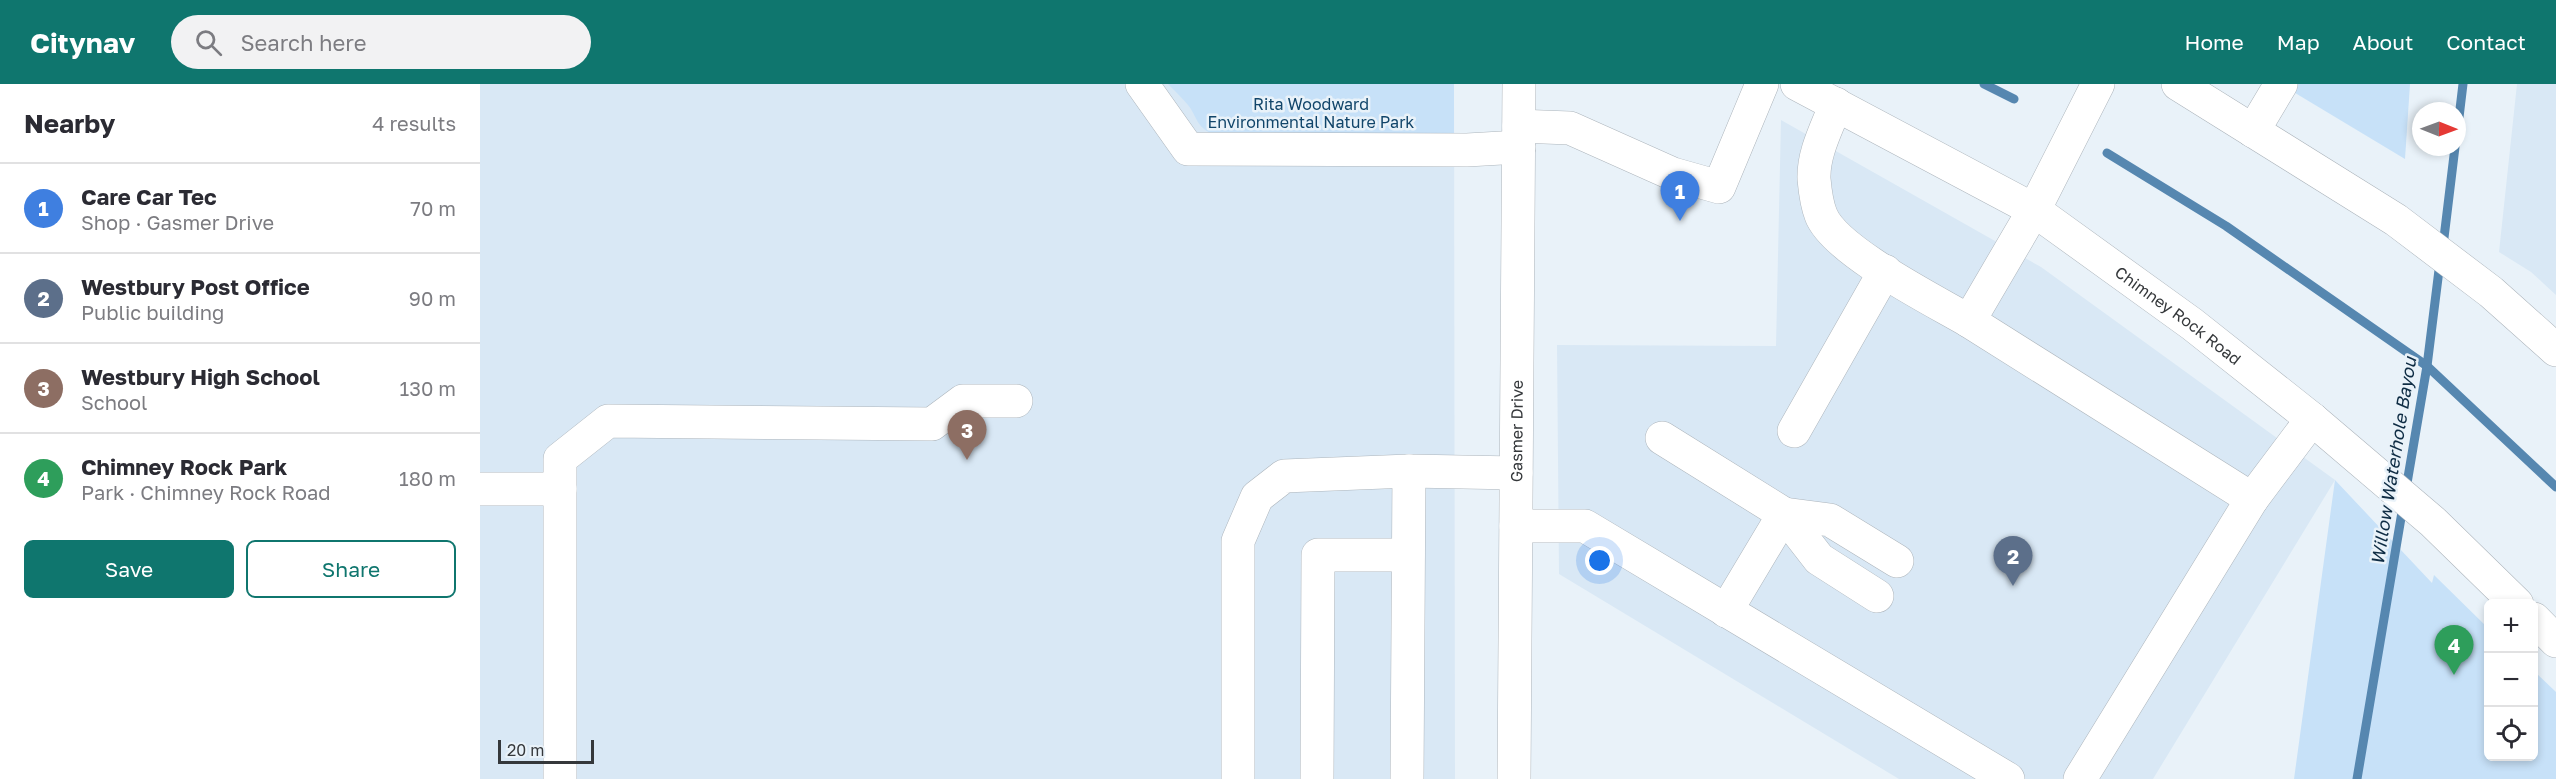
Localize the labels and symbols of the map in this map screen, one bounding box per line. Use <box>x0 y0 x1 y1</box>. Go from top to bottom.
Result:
park label: Rita Woodward Environmental Nature Park <box>1208 94 1414 132</box>
north arrow <box>2412 102 2466 156</box>
pin: 1 <box>1660 172 1700 221</box>
street label: Chimney Rock Road <box>2111 262 2245 369</box>
water label: Willow Waterhole Bayou <box>2366 354 2420 566</box>
street label: Gasmer Drive <box>1506 380 1527 482</box>
pin: 3 <box>948 410 986 460</box>
pin: 2 <box>1994 536 2032 586</box>
your location <box>1585 546 1614 575</box>
pin: 4 <box>2434 626 2474 675</box>
scale bar <box>498 737 594 764</box>

